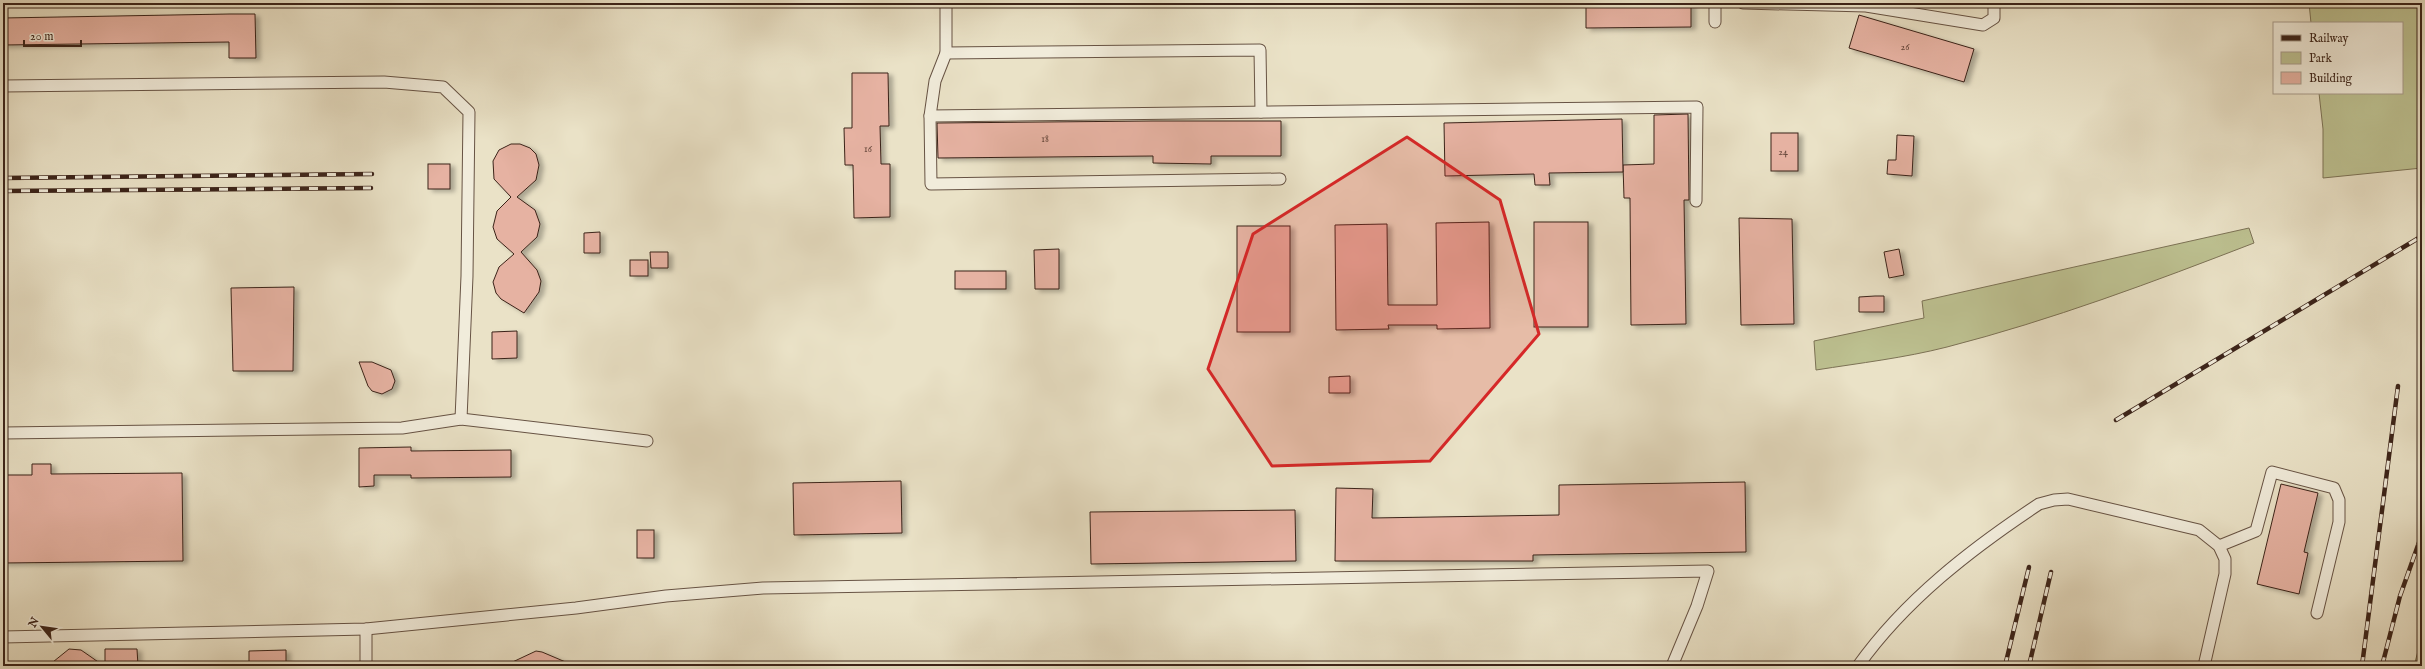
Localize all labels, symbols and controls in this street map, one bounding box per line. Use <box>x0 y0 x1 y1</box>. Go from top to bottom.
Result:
scale bar <box>24 22 81 48</box>
legend <box>2273 22 2403 94</box>
text: 20 m <box>30 29 53 44</box>
text: Railway <box>2309 31 2348 46</box>
house number: 26 <box>1901 41 1910 54</box>
text: Park <box>2309 51 2332 66</box>
text: Building <box>2309 71 2353 86</box>
house number: 18 <box>1041 133 1049 146</box>
house number: 16 <box>864 143 873 156</box>
house number: 24 <box>1778 146 1788 159</box>
north arrow <box>22 607 62 647</box>
text: N <box>25 615 43 631</box>

